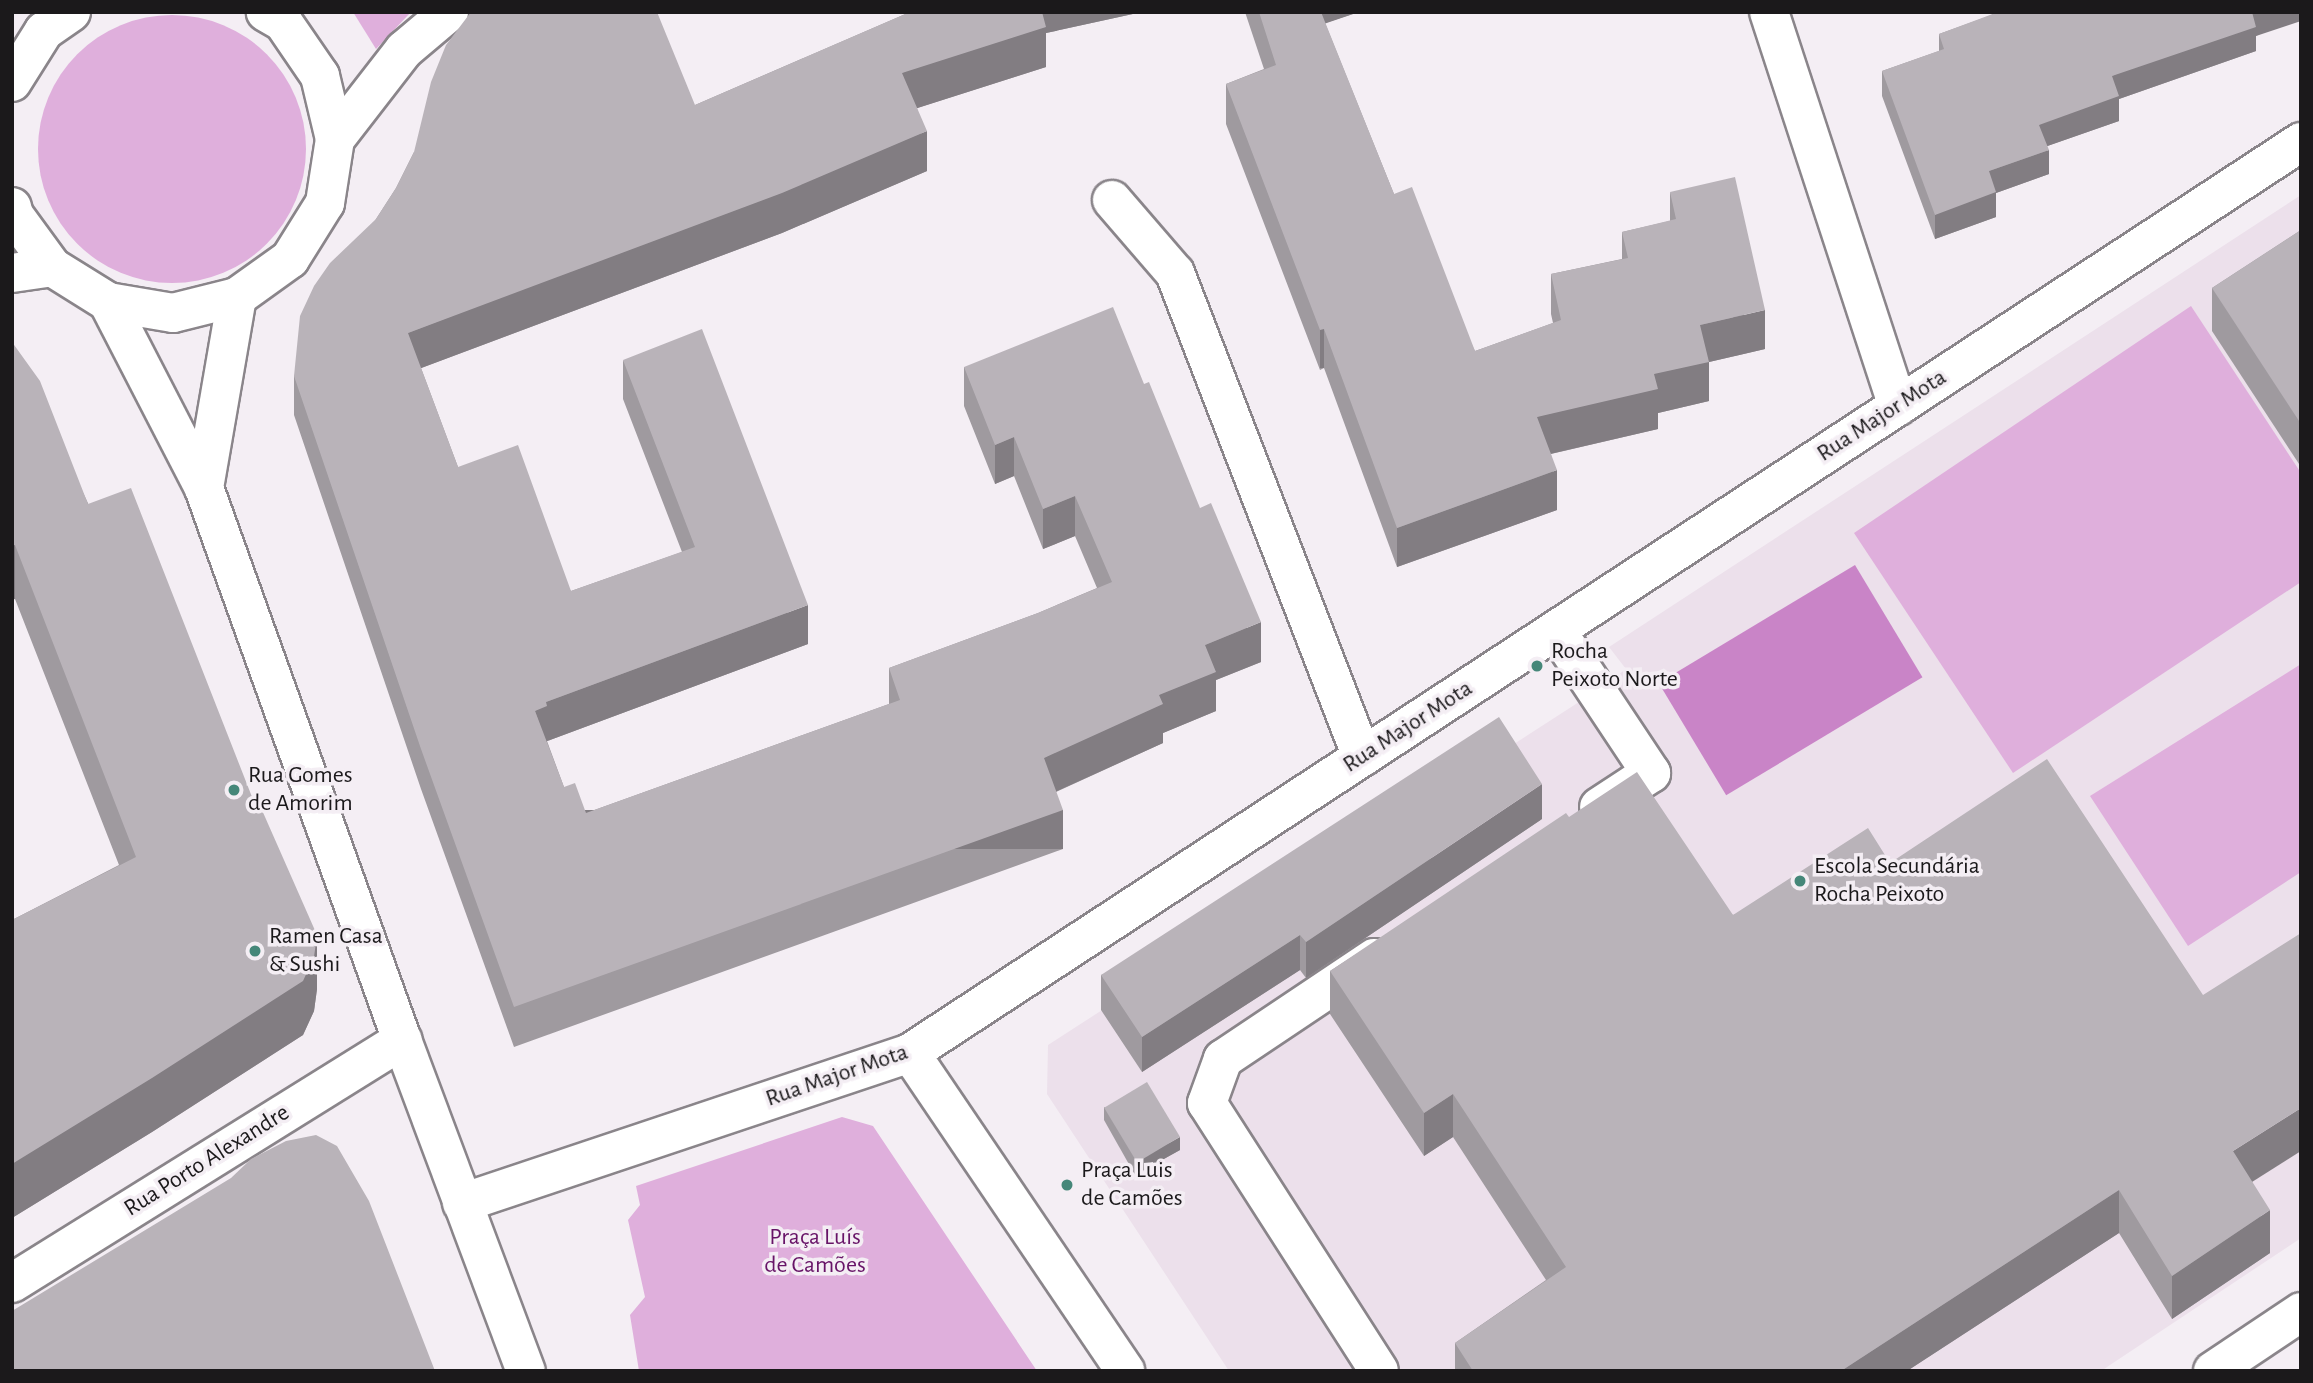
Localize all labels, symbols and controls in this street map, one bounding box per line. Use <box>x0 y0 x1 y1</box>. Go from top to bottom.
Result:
street label: Rua Major Mota <box>1812 363 1952 469</box>
place label: Rocha Peixoto Norte <box>1551 638 1678 694</box>
marker: Rocha Peixoto Norte <box>1529 658 1545 674</box>
street label: Rua Major Mota <box>1338 674 1478 780</box>
place label: Rua Gomes de Amorim <box>248 762 353 818</box>
marker: Rua Gomes de Amorim <box>226 782 242 798</box>
place label: Escola Secundária Rocha Peixoto <box>1814 853 1980 909</box>
marker: Escola Secundária Rocha Peixoto <box>1792 873 1808 889</box>
place label: Ramen Casa & Sushi <box>269 923 383 979</box>
marker: Ramen Casa & Sushi <box>247 943 263 959</box>
street label: Rua Major Mota <box>762 1038 912 1114</box>
street label: Rua Porto Alexandre <box>119 1099 295 1223</box>
place label: Praça Luis de Camões <box>1081 1157 1183 1213</box>
marker: Praça Luis de Camões <box>1059 1177 1075 1193</box>
park label: Praça Luís de Camões <box>764 1224 866 1280</box>

